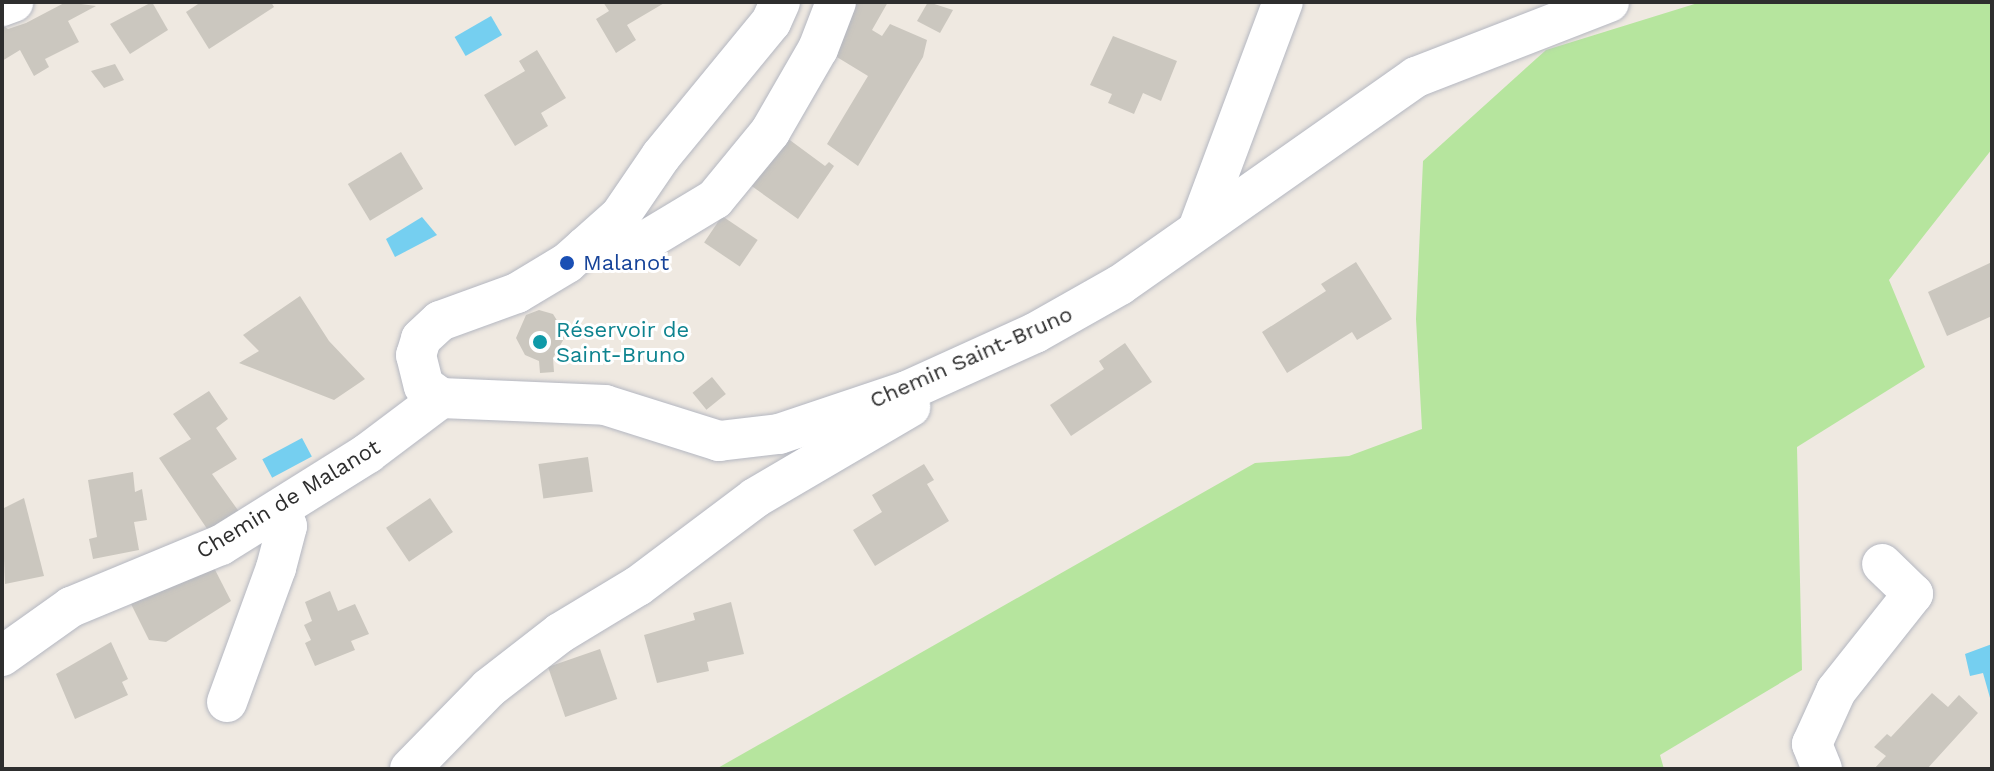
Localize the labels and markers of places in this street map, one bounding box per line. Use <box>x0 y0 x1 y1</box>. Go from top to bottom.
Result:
place label: Malanot <box>583 250 669 276</box>
marker: Malanot <box>558 254 576 272</box>
place label: Réservoir de Saint-Bruno <box>556 316 690 368</box>
marker: Réservoir de Saint-Bruno <box>531 333 549 351</box>

